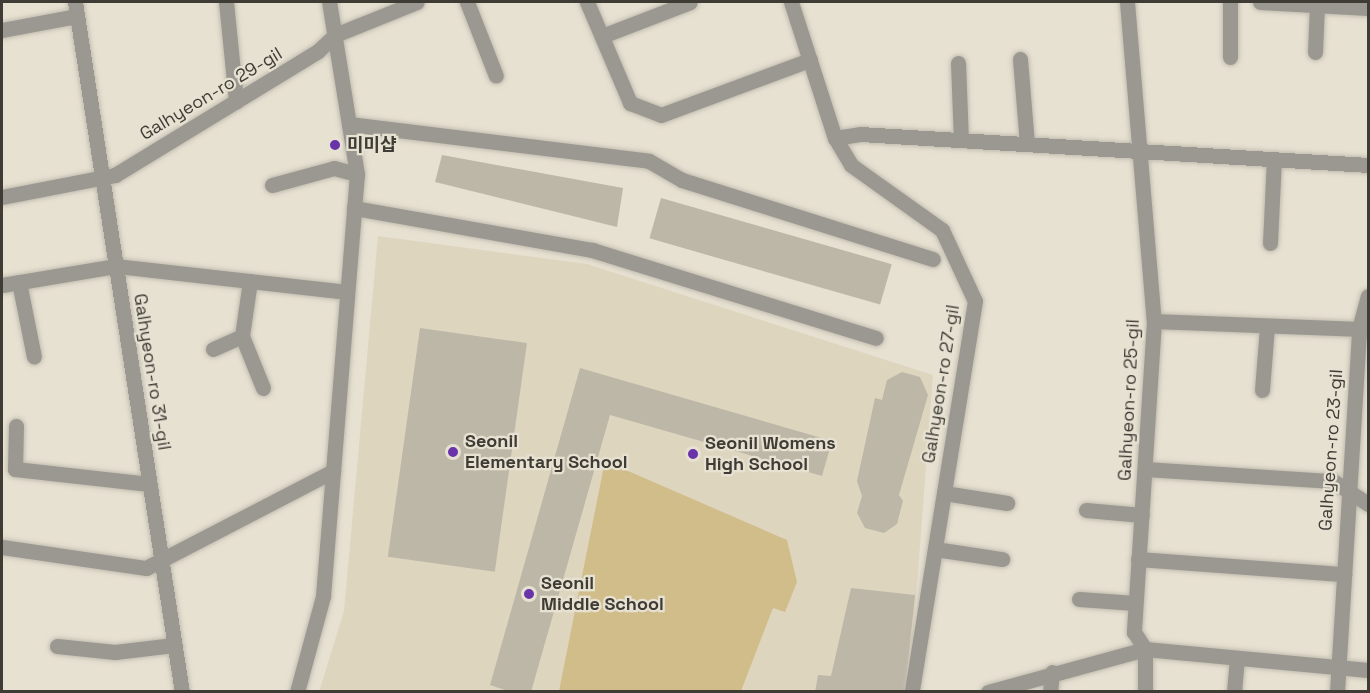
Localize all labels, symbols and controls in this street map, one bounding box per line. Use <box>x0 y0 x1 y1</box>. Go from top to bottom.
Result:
street label: Galhyeon-ro 29-gil <box>136 43 286 145</box>
place label: 미미샵 <box>347 134 397 156</box>
marker: 미미샵 <box>328 138 342 152</box>
street label: Galhyeon-ro 31-gil <box>129 292 175 452</box>
street label: Galhyeon-ro 27-gil <box>918 303 964 465</box>
street label: Galhyeon-ro 25-gil <box>1114 319 1144 481</box>
street label: Galhyeon-ro 23-gil <box>1315 368 1347 532</box>
place label: Seonil Elementary School <box>465 431 628 474</box>
place label: Seonil Womens High School <box>705 433 836 476</box>
marker: Seonil Elementary School <box>446 445 460 459</box>
marker: Seonil Womens High School <box>686 447 700 461</box>
place label: Seonil Middle School <box>541 573 664 616</box>
marker: Seonil Middle School <box>522 587 536 601</box>

